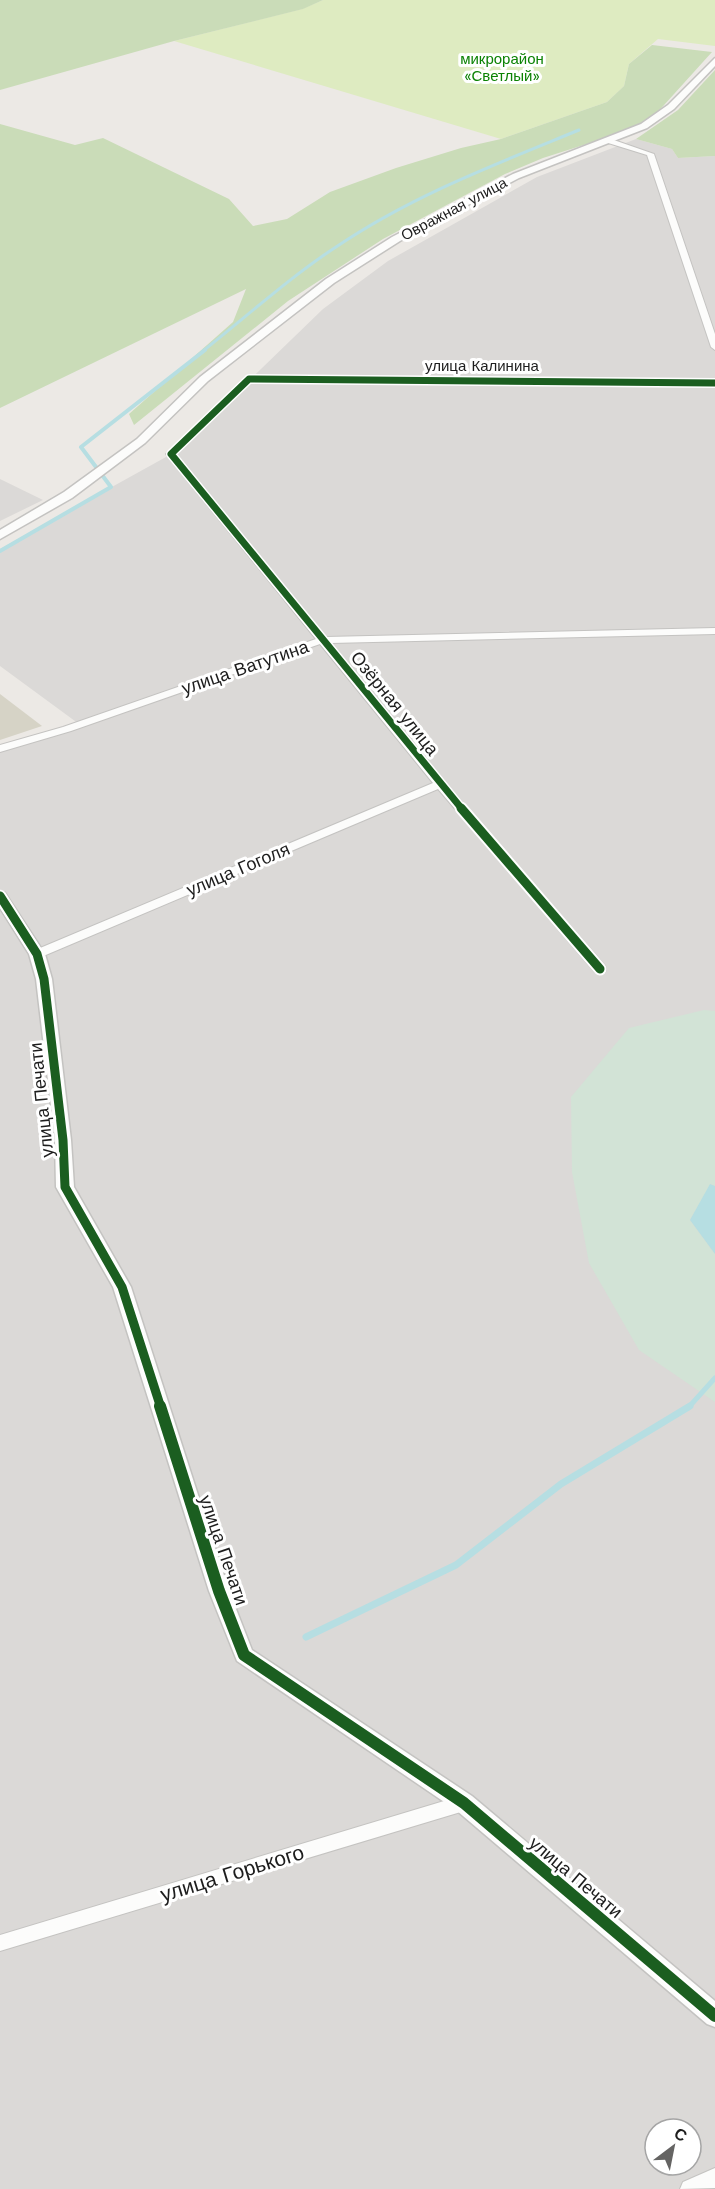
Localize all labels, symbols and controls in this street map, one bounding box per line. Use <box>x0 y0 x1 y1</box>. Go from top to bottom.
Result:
park label: микрорайон «Светлый» <box>460 50 544 85</box>
street label: Овражная улица <box>398 173 511 245</box>
street label: улица Калинина <box>425 357 540 375</box>
street label: улица Ватутина <box>179 635 312 699</box>
street label: Озёрная улица <box>347 647 444 760</box>
street label: улица Гоголя <box>183 838 293 900</box>
street label: улица Печати <box>25 1042 57 1158</box>
street label: улица Печати <box>195 1492 253 1608</box>
street label: улица Печати <box>525 1832 627 1922</box>
street label: улица Горького <box>157 1839 307 1907</box>
north arrow <box>643 2117 703 2177</box>
text: С <box>671 2124 691 2146</box>

